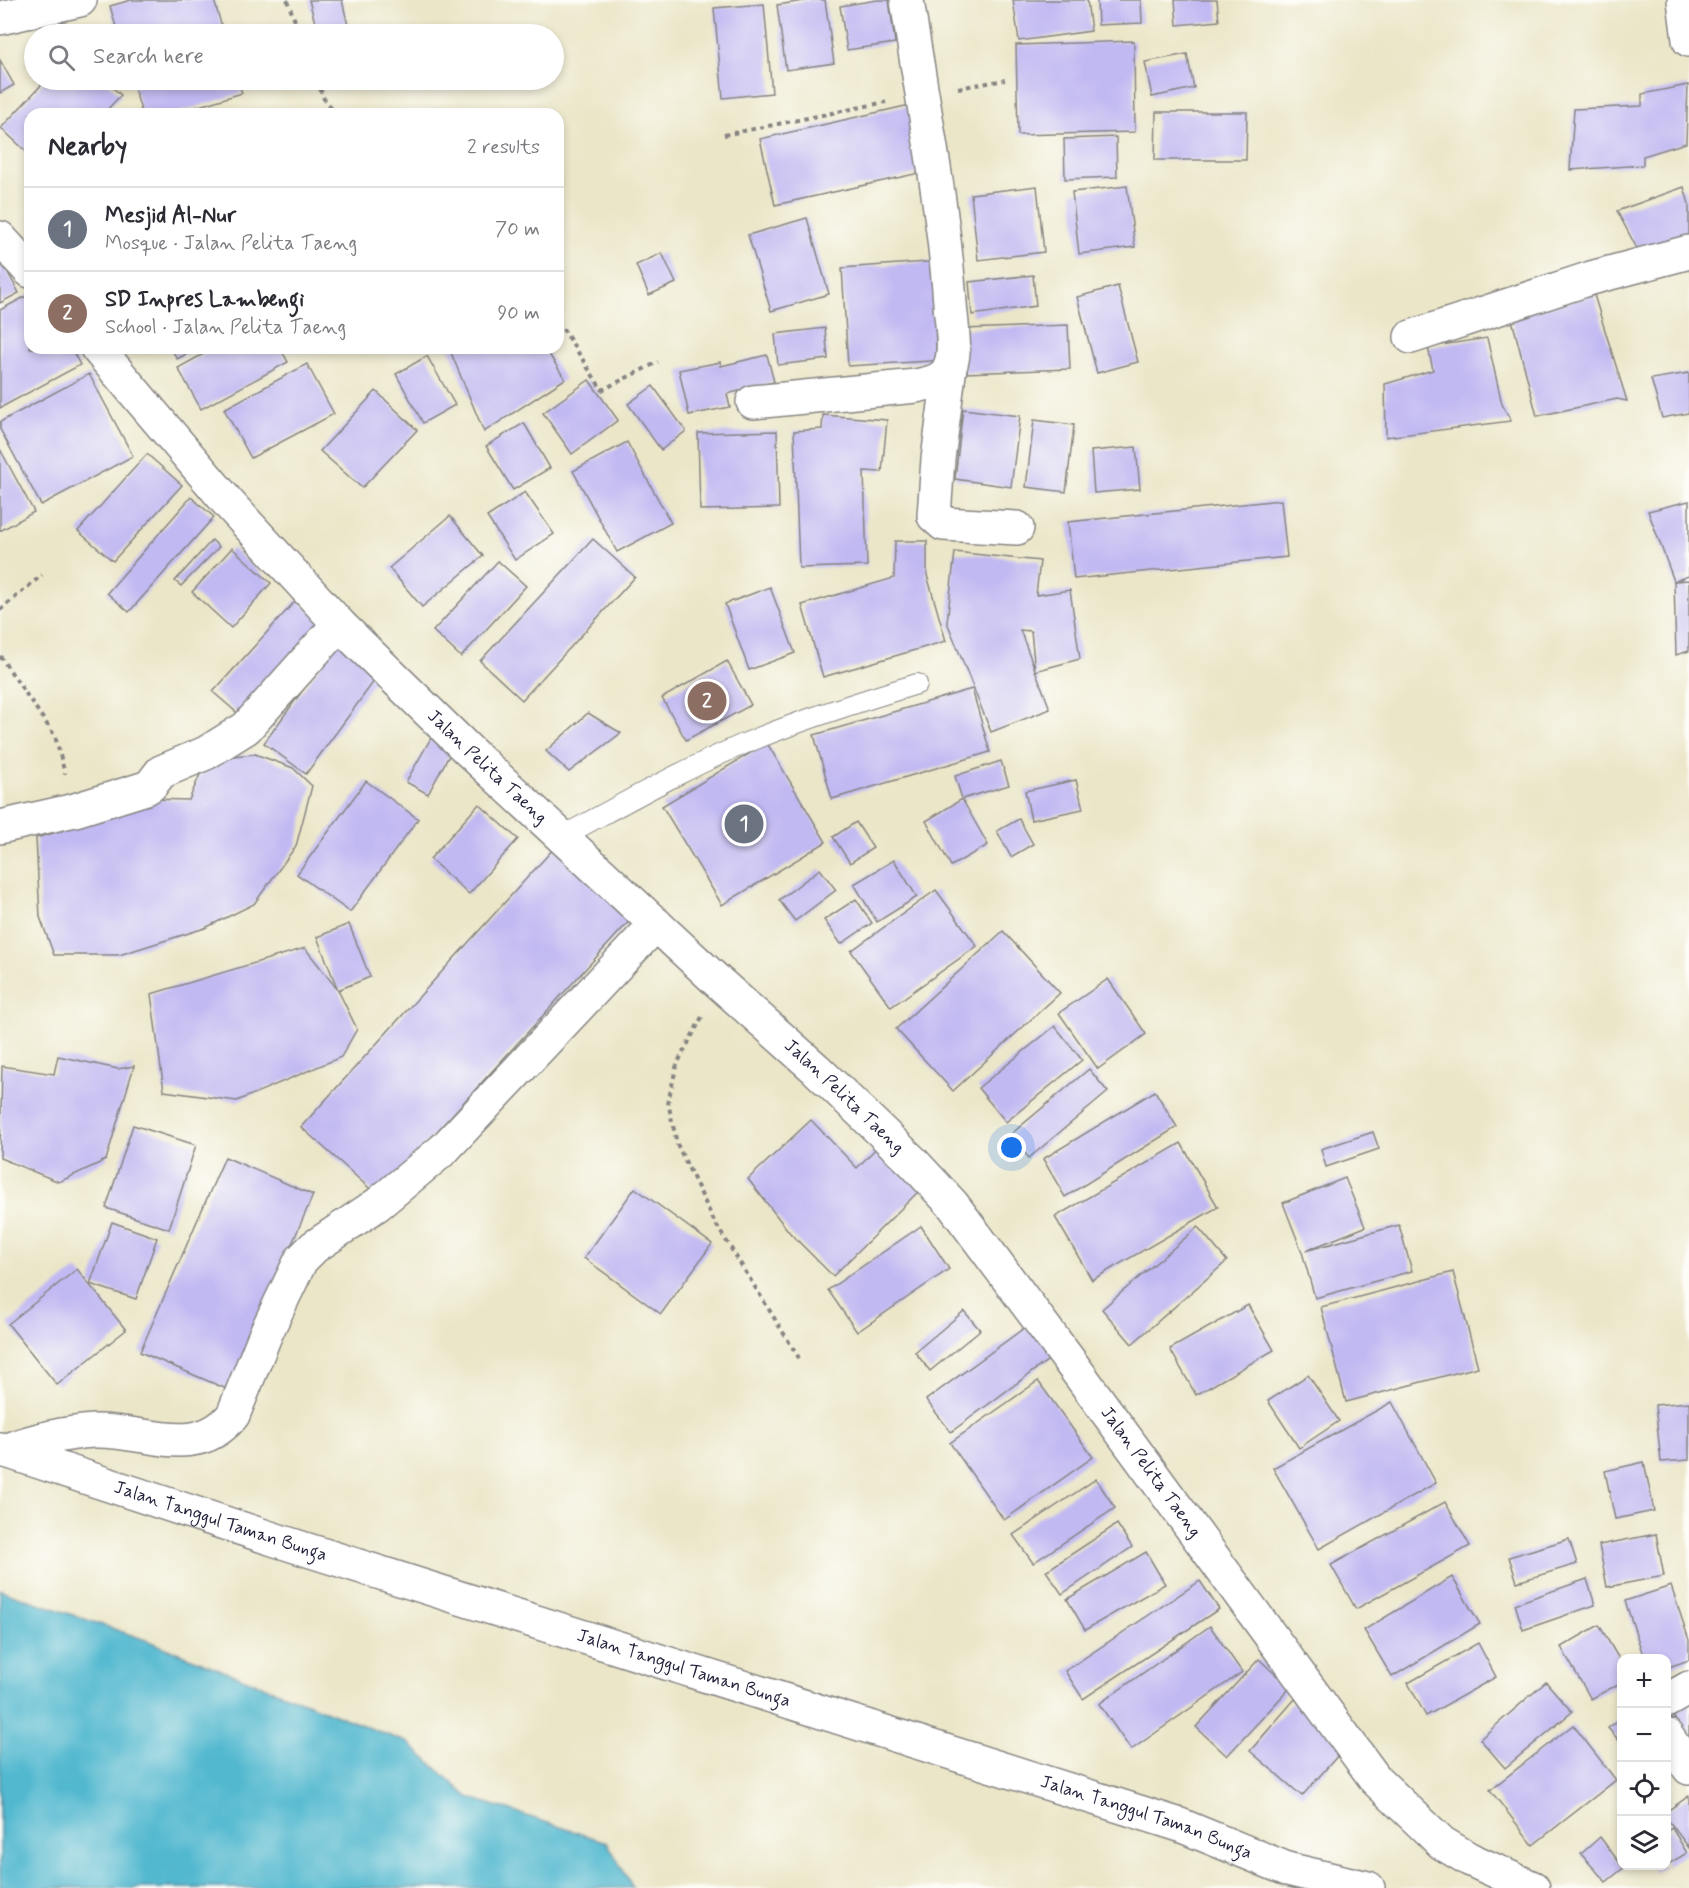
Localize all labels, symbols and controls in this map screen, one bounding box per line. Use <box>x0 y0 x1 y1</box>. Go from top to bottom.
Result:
search box <box>24 24 564 90</box>
icon: search <box>45 41 78 74</box>
text: Search here <box>93 43 204 71</box>
text: Nearby <box>48 130 127 164</box>
text: 2 results <box>467 134 540 161</box>
text: Mesjid Al-Nur <box>105 202 236 230</box>
text: 1 <box>63 216 72 243</box>
text: 70 m <box>495 216 540 243</box>
text: Mosque · Jalan Pelita Taeng <box>105 230 357 257</box>
text: SD Inpres Lambengi <box>105 286 304 314</box>
text: 2 <box>63 300 72 327</box>
text: 90 m <box>497 300 540 327</box>
text: School · Jalan Pelita Taeng <box>105 314 346 341</box>
pin: 2 <box>688 678 726 724</box>
street label: Jalan Pelita Taeng <box>422 704 552 829</box>
pin: 1 <box>724 802 764 846</box>
street label: Jalan Pelita Taeng <box>779 1034 909 1159</box>
your location <box>997 1133 1026 1162</box>
street label: Jalan Pelita Taeng <box>1095 1402 1207 1542</box>
street label: Jalan Tanggul Taman Bunga <box>111 1475 330 1567</box>
street label: Jalan Tanggul Taman Bunga <box>574 1624 793 1713</box>
map controls <box>1617 1654 1671 1870</box>
button: + <box>1617 1654 1671 1708</box>
button: − <box>1617 1708 1671 1762</box>
button: locate <box>1617 1762 1671 1816</box>
street label: Jalan Tanggul Taman Bunga <box>1037 1770 1256 1865</box>
button: layers <box>1617 1816 1671 1870</box>

